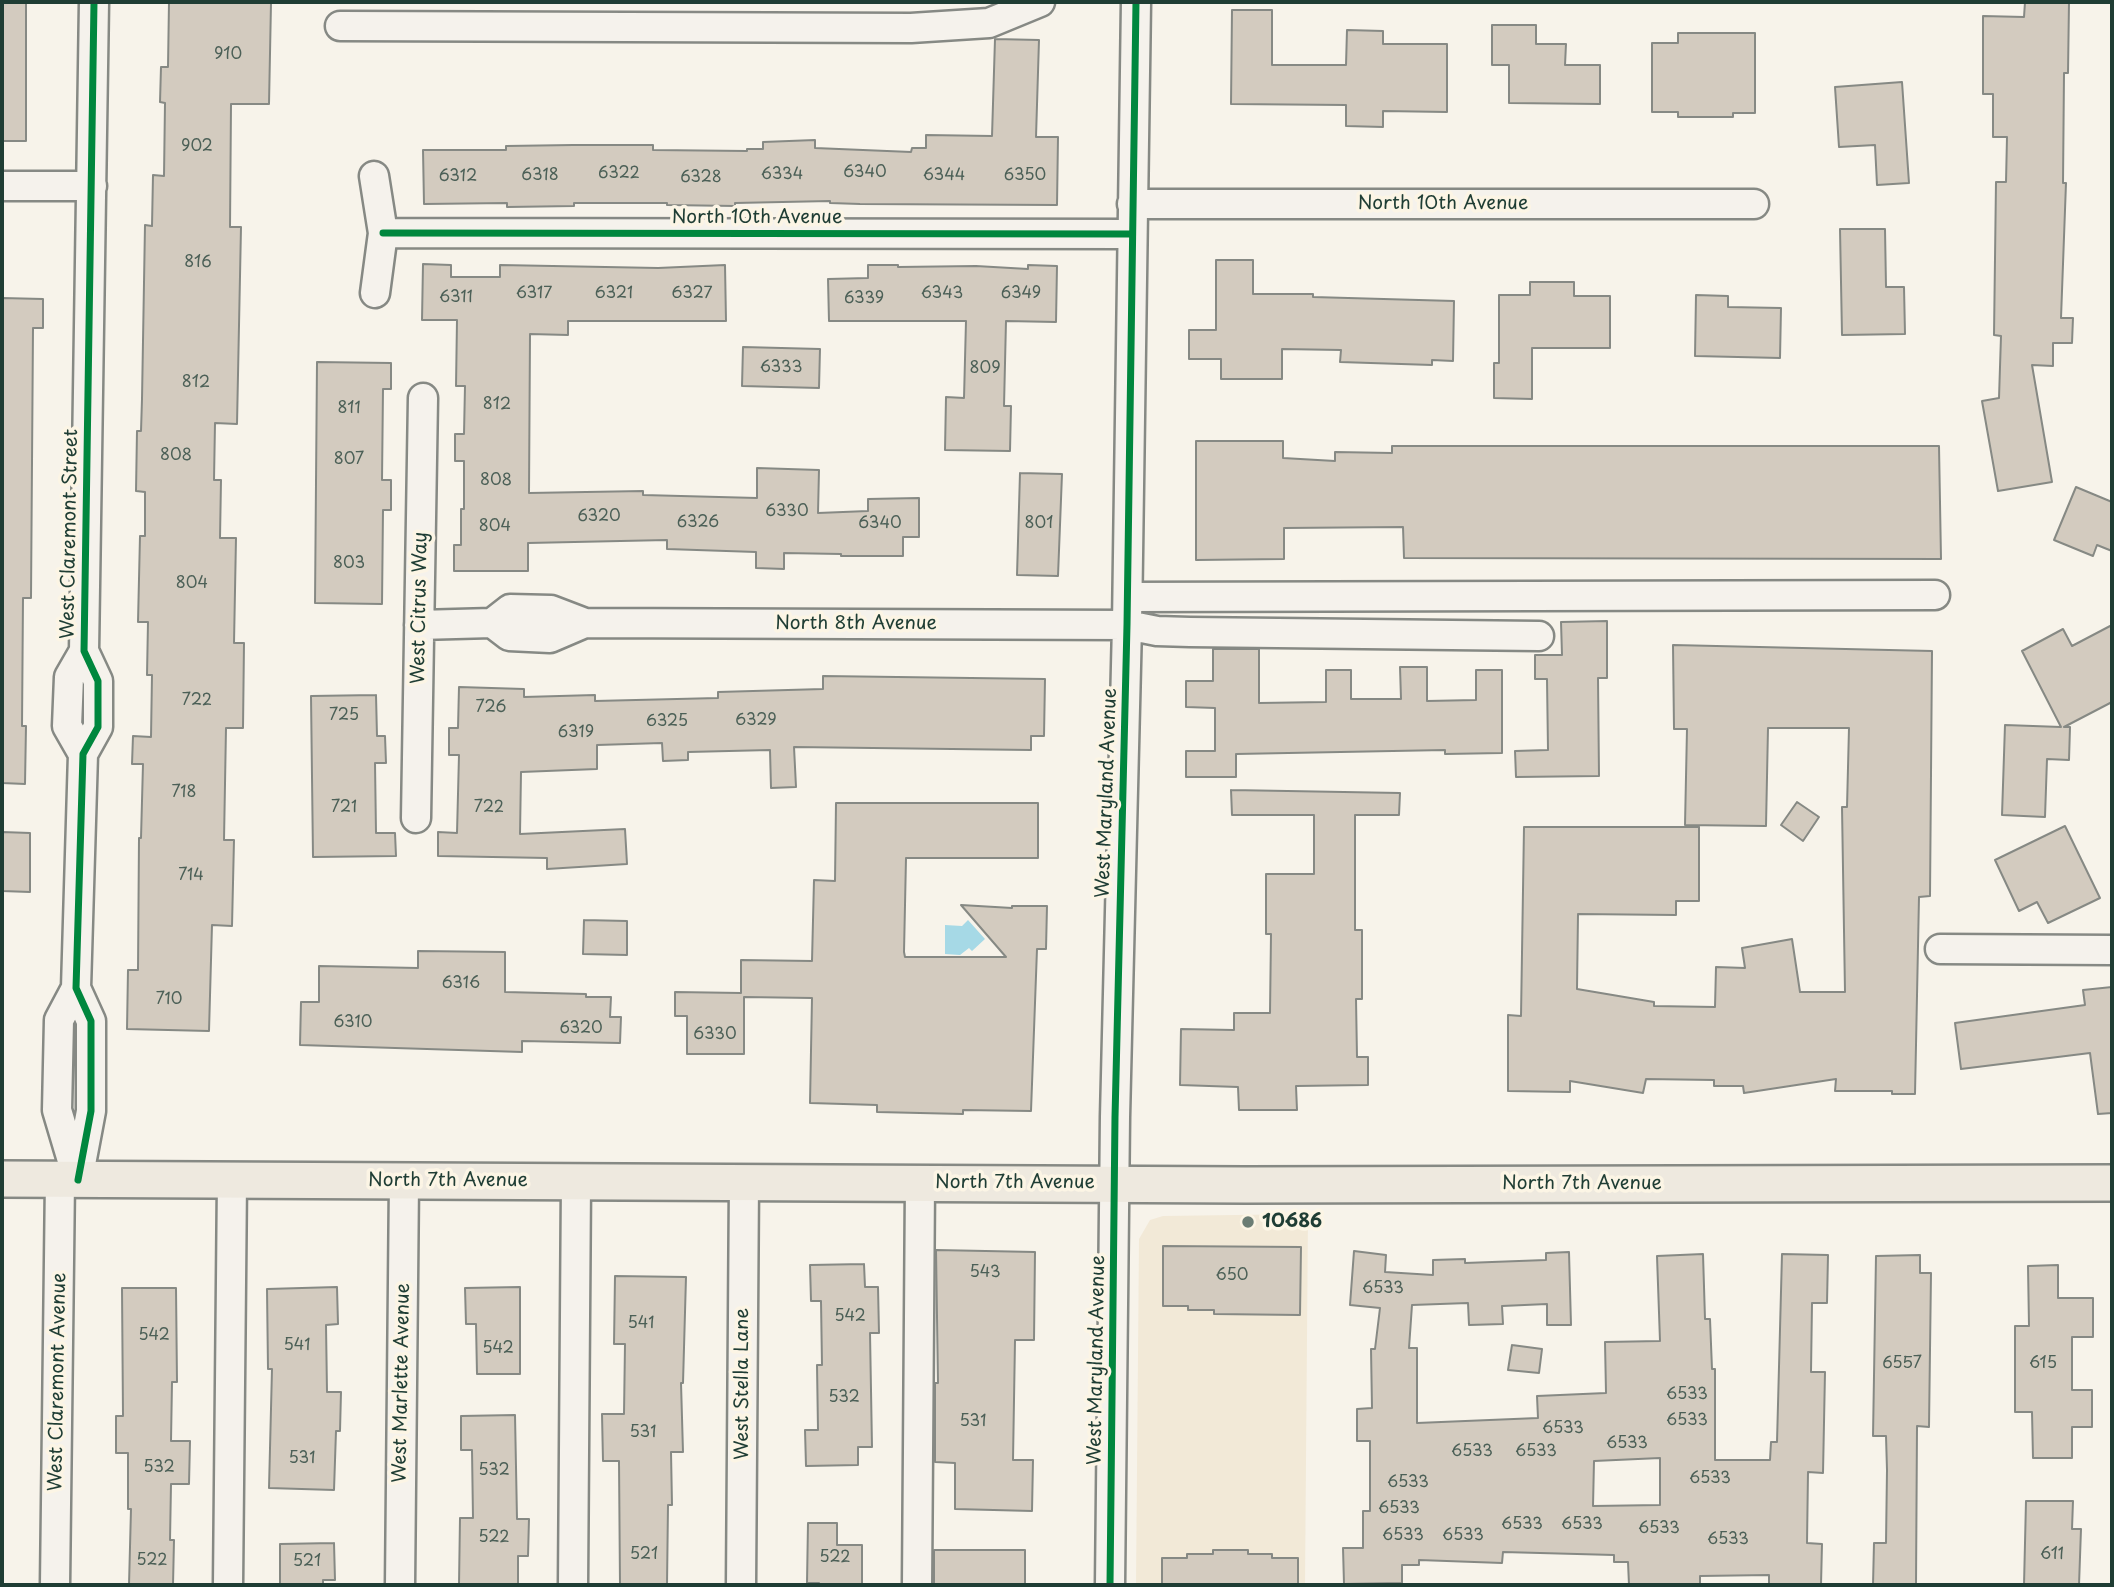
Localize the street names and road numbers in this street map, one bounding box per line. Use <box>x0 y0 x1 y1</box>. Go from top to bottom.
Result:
street label: North 10th Avenue <box>1358 193 1528 215</box>
street label: North 10th Avenue <box>672 207 842 229</box>
street label: West Claremont Street <box>57 429 83 639</box>
street label: West Citrus Way <box>407 532 433 684</box>
street label: North 8th Avenue <box>775 613 937 635</box>
street label: West Maryland Avenue <box>1092 688 1122 898</box>
street label: North 7th Avenue <box>368 1170 528 1192</box>
street label: North 7th Avenue <box>935 1172 1095 1194</box>
street label: North 7th Avenue <box>1502 1173 1662 1195</box>
street label: West Maryland Avenue <box>1084 1255 1110 1465</box>
street label: West Claremont Avenue <box>45 1272 71 1492</box>
street label: West Marlette Avenue <box>389 1283 415 1483</box>
street label: West Stella Lane <box>732 1308 754 1460</box>

